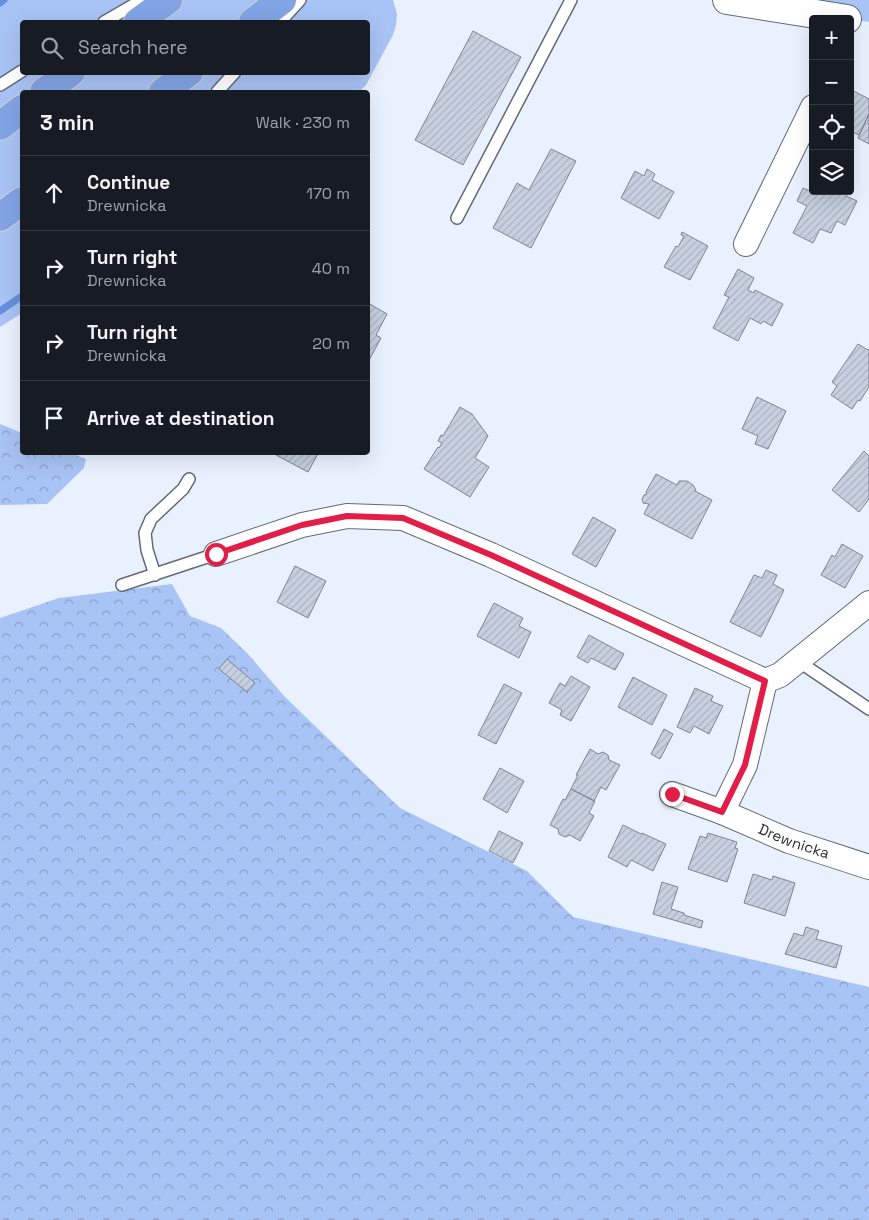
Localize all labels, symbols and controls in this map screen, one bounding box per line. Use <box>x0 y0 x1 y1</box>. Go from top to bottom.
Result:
map controls <box>809 15 854 195</box>
button: + <box>809 15 854 60</box>
search box <box>20 20 370 75</box>
icon: search <box>38 34 66 62</box>
text: Search here <box>78 35 188 60</box>
button: − <box>809 60 854 105</box>
button: locate <box>809 105 854 150</box>
text: 3 min <box>40 109 95 136</box>
text: Walk · 230 m <box>256 112 350 133</box>
button: layers <box>809 150 854 195</box>
text: Continue <box>87 170 170 195</box>
icon: ahead <box>40 179 68 207</box>
text: 170 m <box>306 183 350 204</box>
text: Drewnicka <box>87 195 166 216</box>
text: Turn right <box>87 245 177 270</box>
icon: right <box>40 254 68 282</box>
text: 40 m <box>312 258 350 279</box>
text: Drewnicka <box>87 270 166 291</box>
text: Turn right <box>87 320 177 345</box>
icon: right <box>40 329 68 357</box>
text: 20 m <box>312 333 350 354</box>
text: Drewnicka <box>87 345 166 366</box>
icon: arrive <box>40 404 68 432</box>
text: Arrive at destination <box>87 406 275 431</box>
route start <box>205 543 228 566</box>
route end <box>661 783 684 806</box>
street label: Drewnicka <box>756 819 832 863</box>

